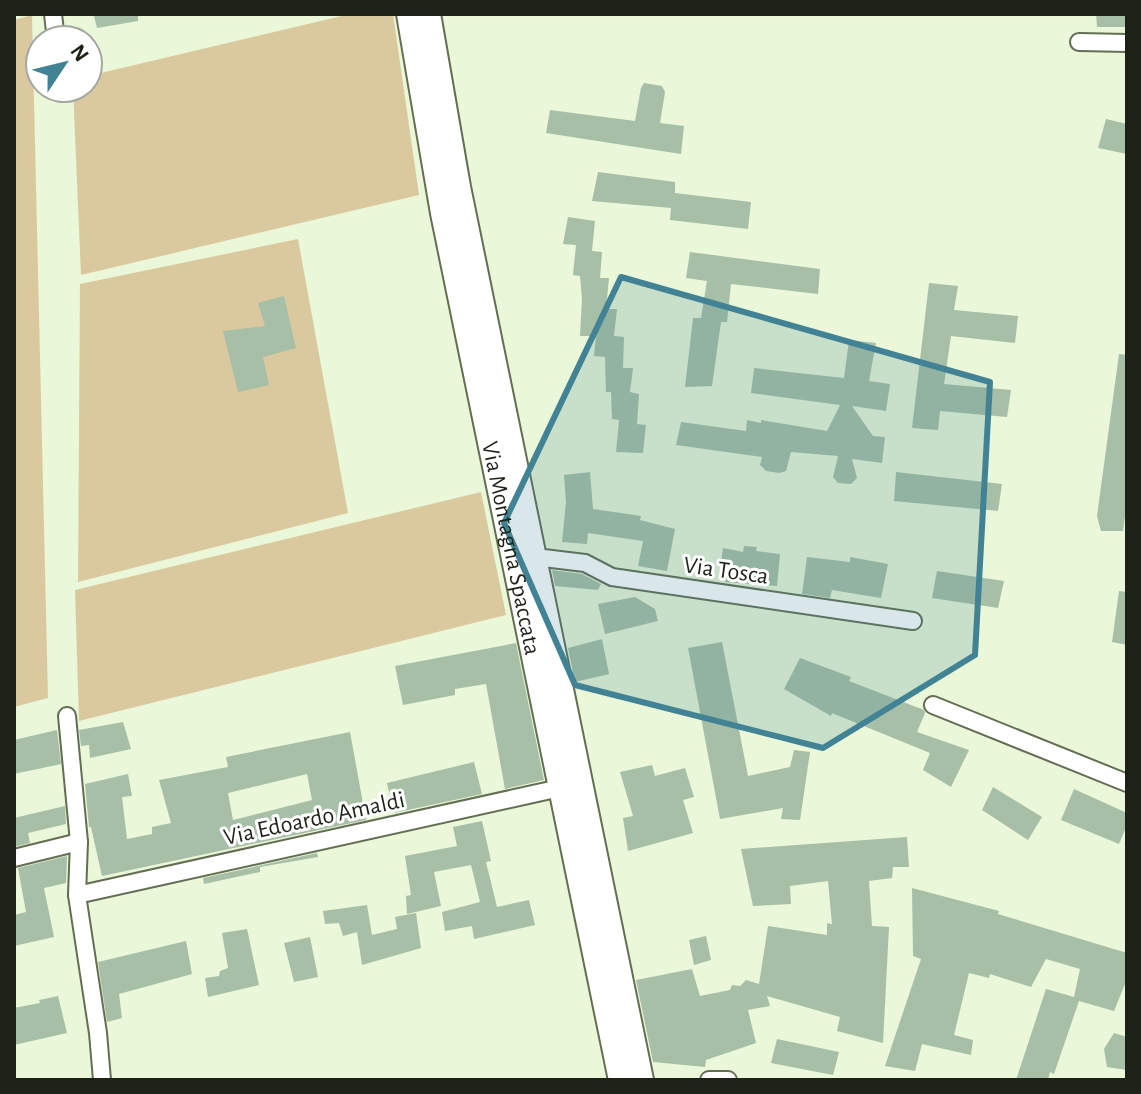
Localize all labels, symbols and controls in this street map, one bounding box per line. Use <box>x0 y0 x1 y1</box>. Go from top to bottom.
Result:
north arrow <box>24 24 104 104</box>
text: N <box>66 41 93 66</box>
street label: Via Montagna Spaccata <box>477 439 544 657</box>
street label: Via Tosca <box>682 553 770 589</box>
street label: Via Edoardo Amaldi <box>222 788 407 850</box>

